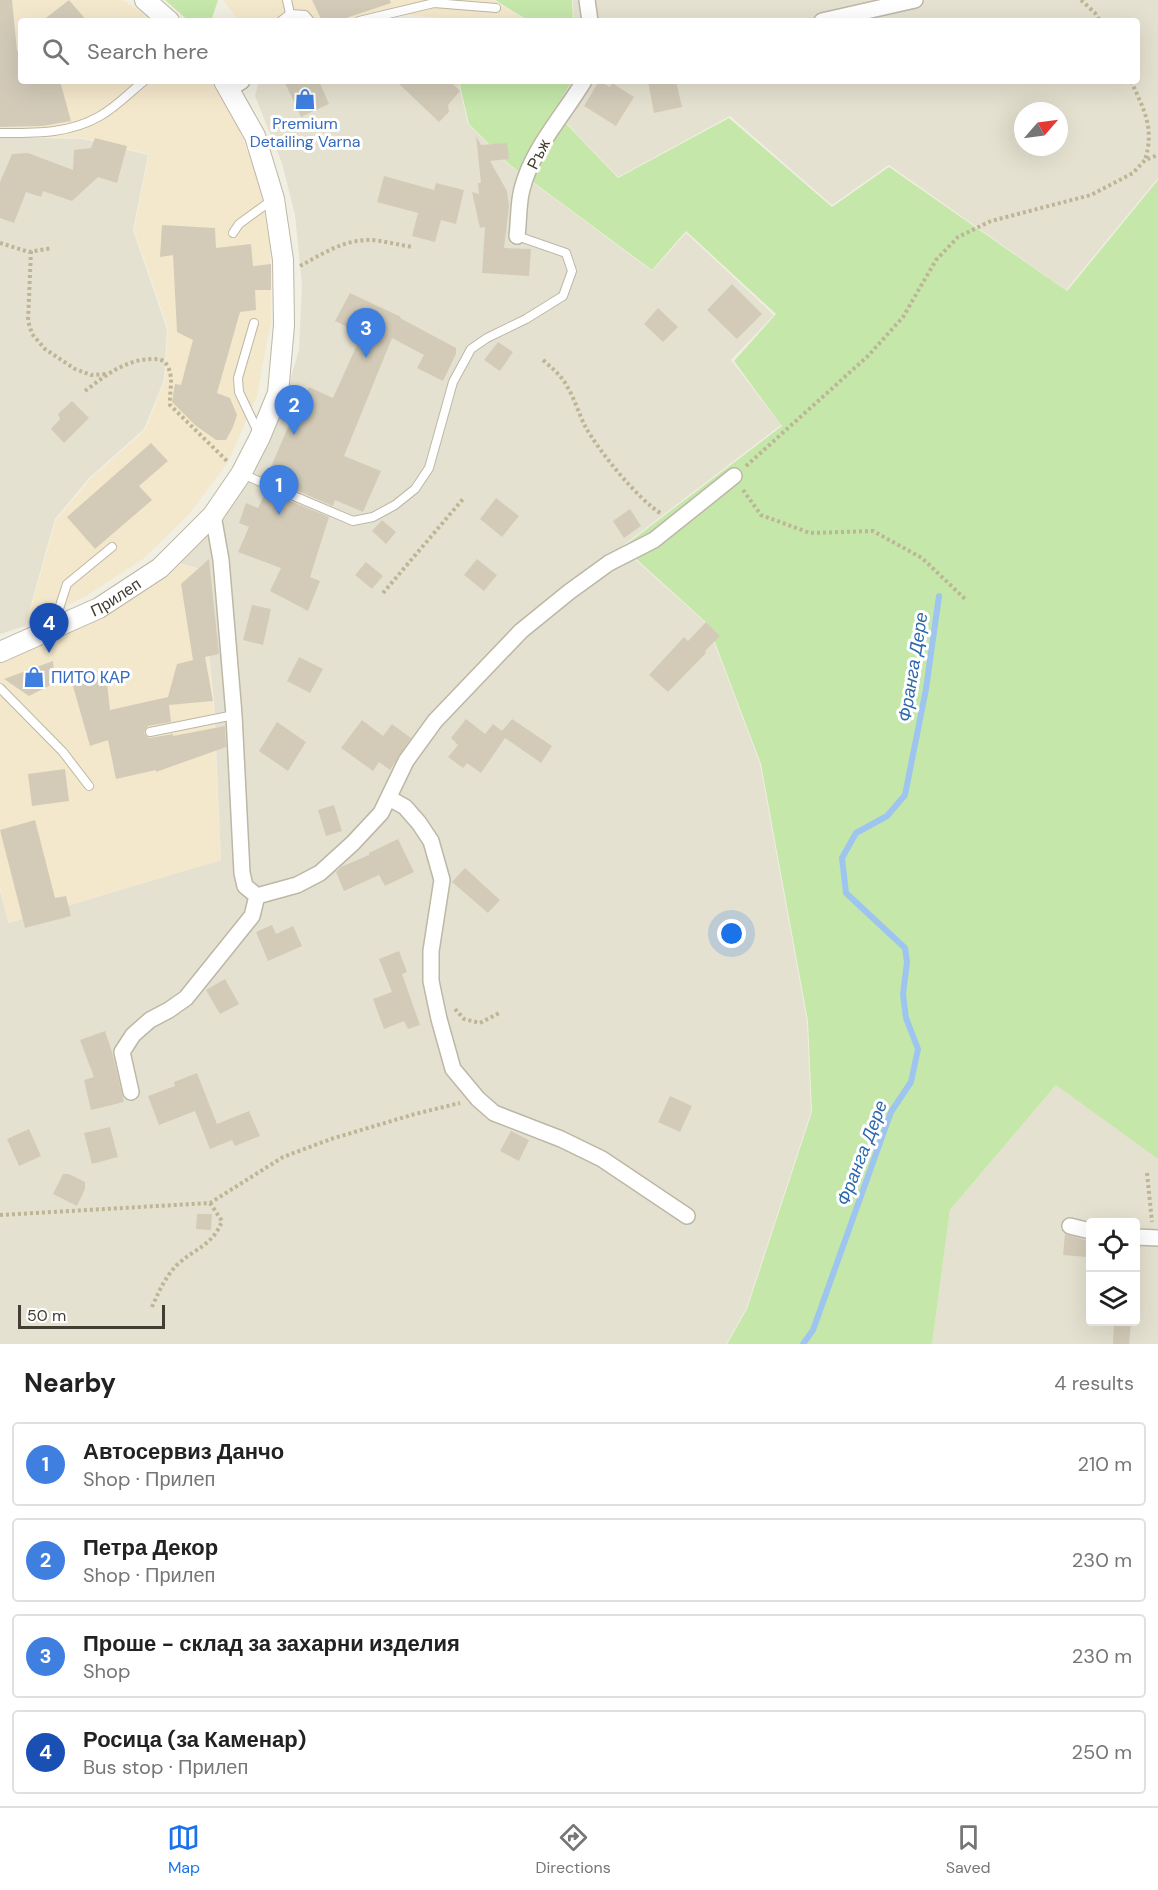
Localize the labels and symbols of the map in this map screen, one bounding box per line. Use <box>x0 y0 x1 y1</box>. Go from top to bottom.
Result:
shop icon: Premium Detailing Varna <box>293 87 317 111</box>
north arrow <box>1014 102 1068 156</box>
place label: Premium Detailing Varna <box>250 113 360 152</box>
street label: Ръж <box>522 135 555 173</box>
pin: 3 <box>346 308 386 358</box>
pin: 2 <box>274 386 314 435</box>
pin: 1 <box>260 466 298 515</box>
street label: Прилеп <box>87 573 145 621</box>
pin: 4 <box>29 604 68 653</box>
water label: Франга Дере <box>892 610 934 724</box>
shop icon: ПИТО КАР <box>22 665 46 689</box>
place label: ПИТО КАР <box>51 667 130 688</box>
your location <box>717 919 746 948</box>
water label: Франга Дере <box>831 1097 893 1209</box>
scale bar <box>18 1302 165 1330</box>

